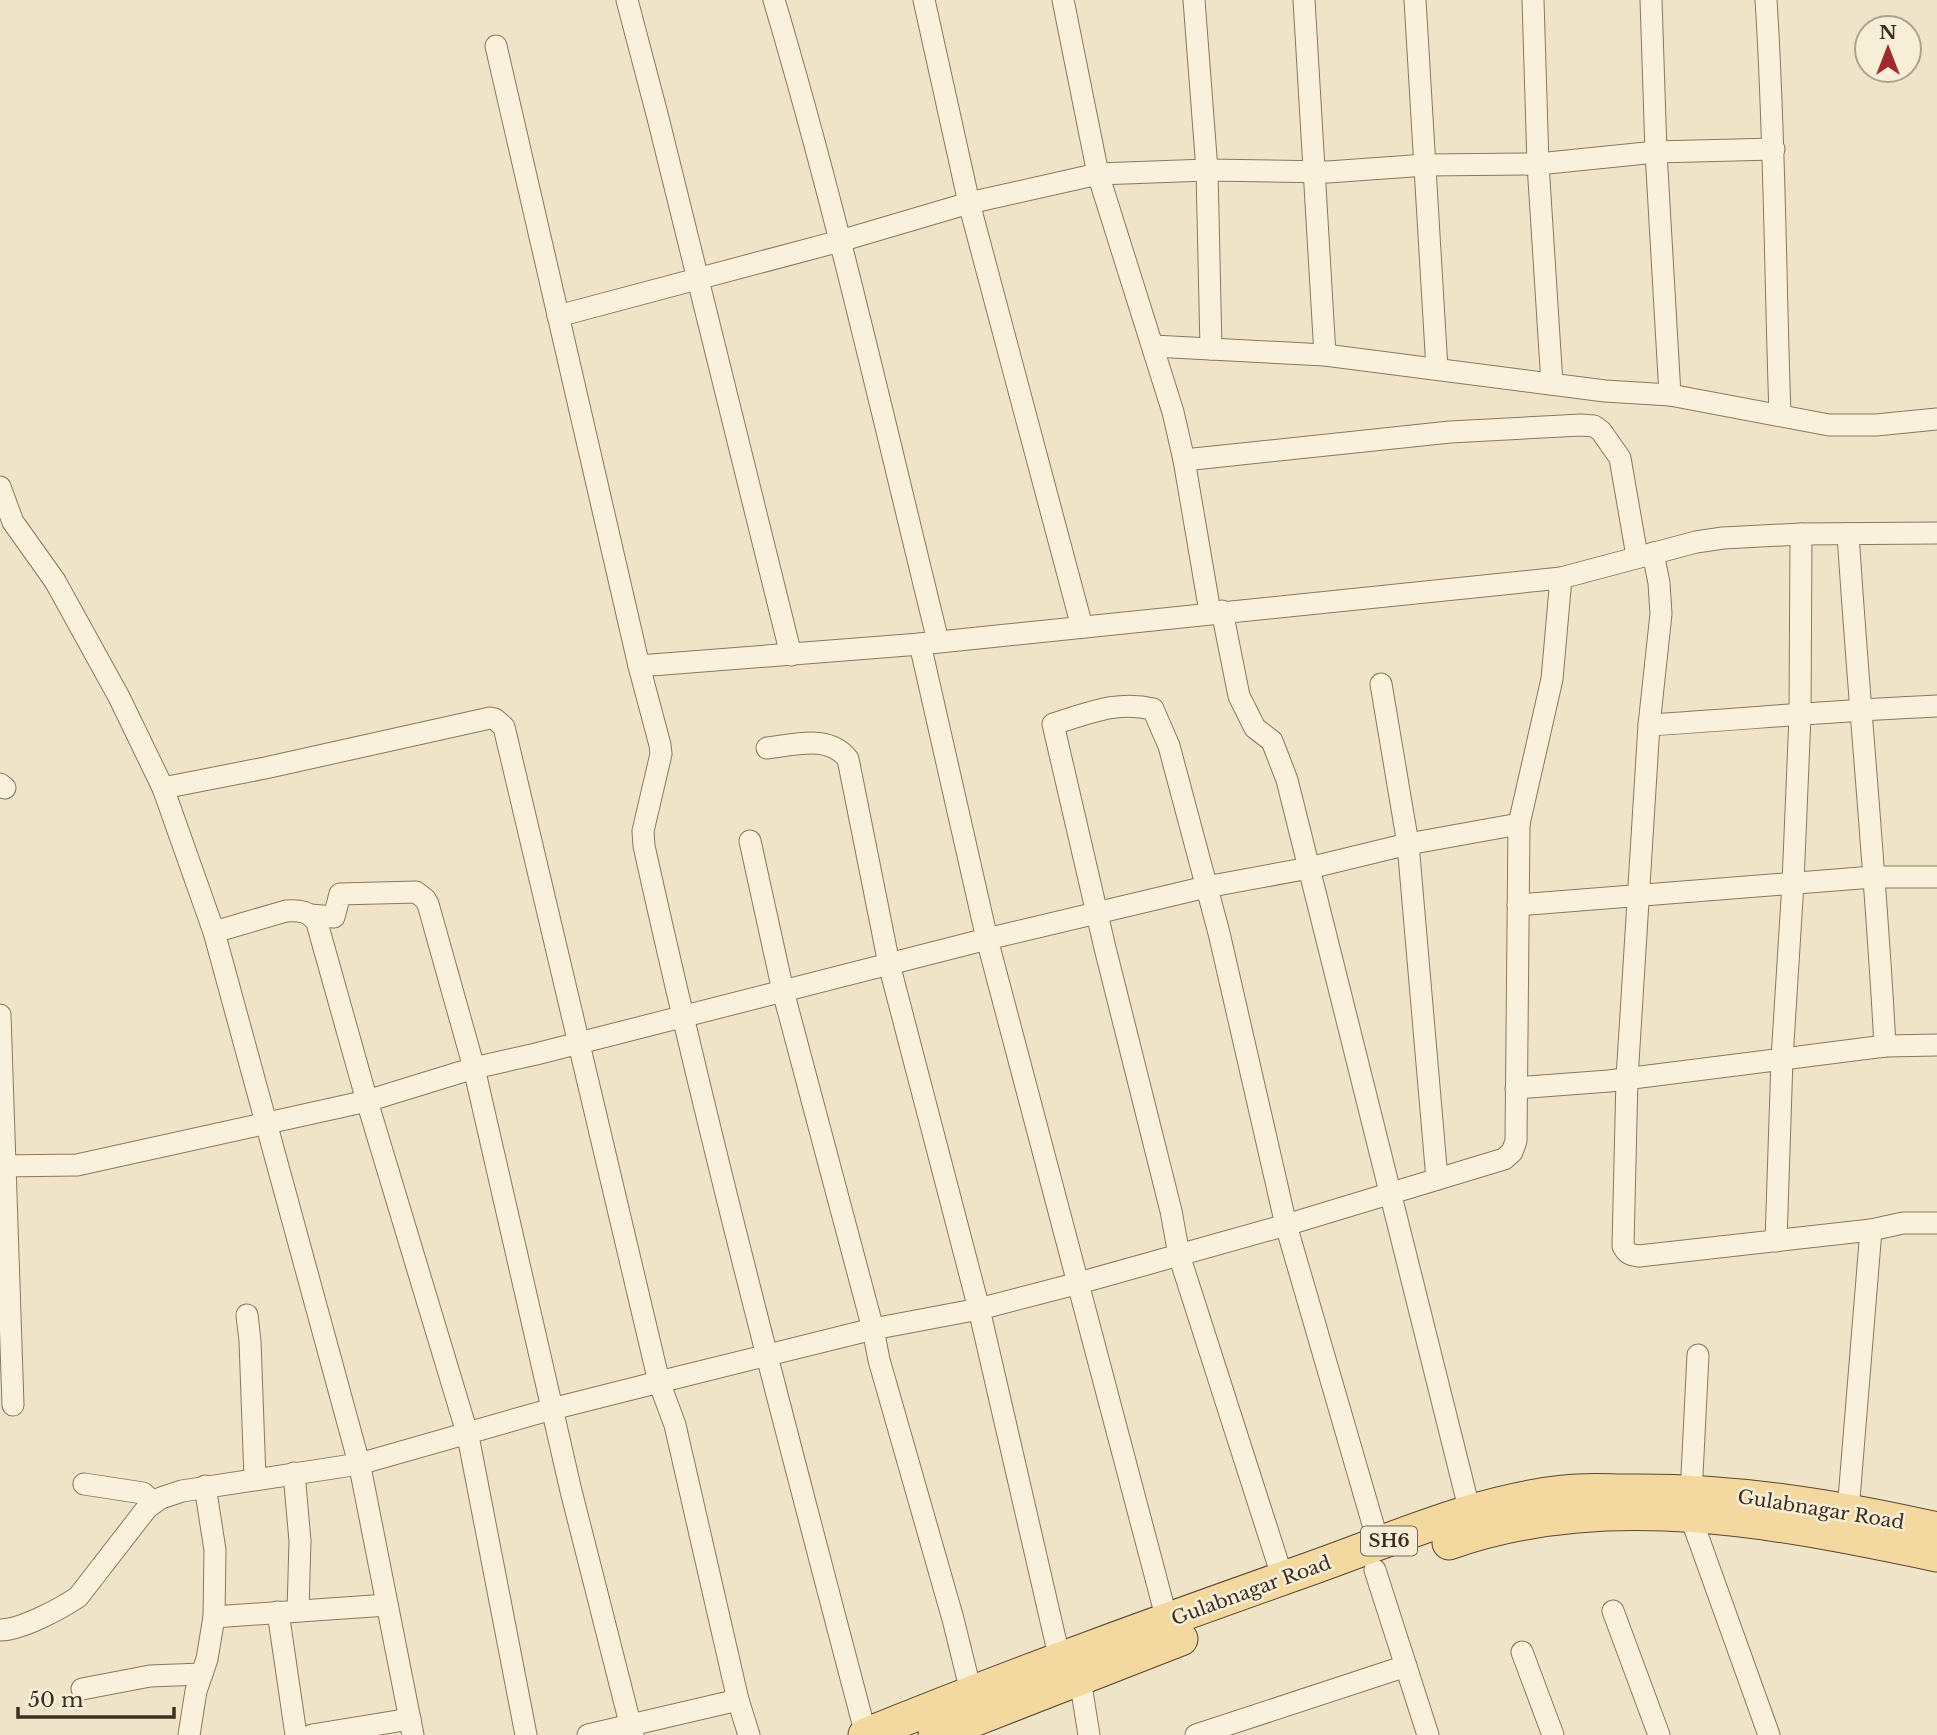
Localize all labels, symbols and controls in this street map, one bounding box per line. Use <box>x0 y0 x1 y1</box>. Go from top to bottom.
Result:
north arrow <box>1853 14 1923 84</box>
text: N <box>1879 21 1897 44</box>
street label: Gulabnagar Road <box>1736 1485 1906 1534</box>
road number: SH6 <box>1361 1526 1417 1556</box>
street label: Gulabnagar Road <box>1168 1551 1334 1630</box>
scale bar <box>18 1676 173 1720</box>
text: 50 m <box>28 1687 84 1713</box>

